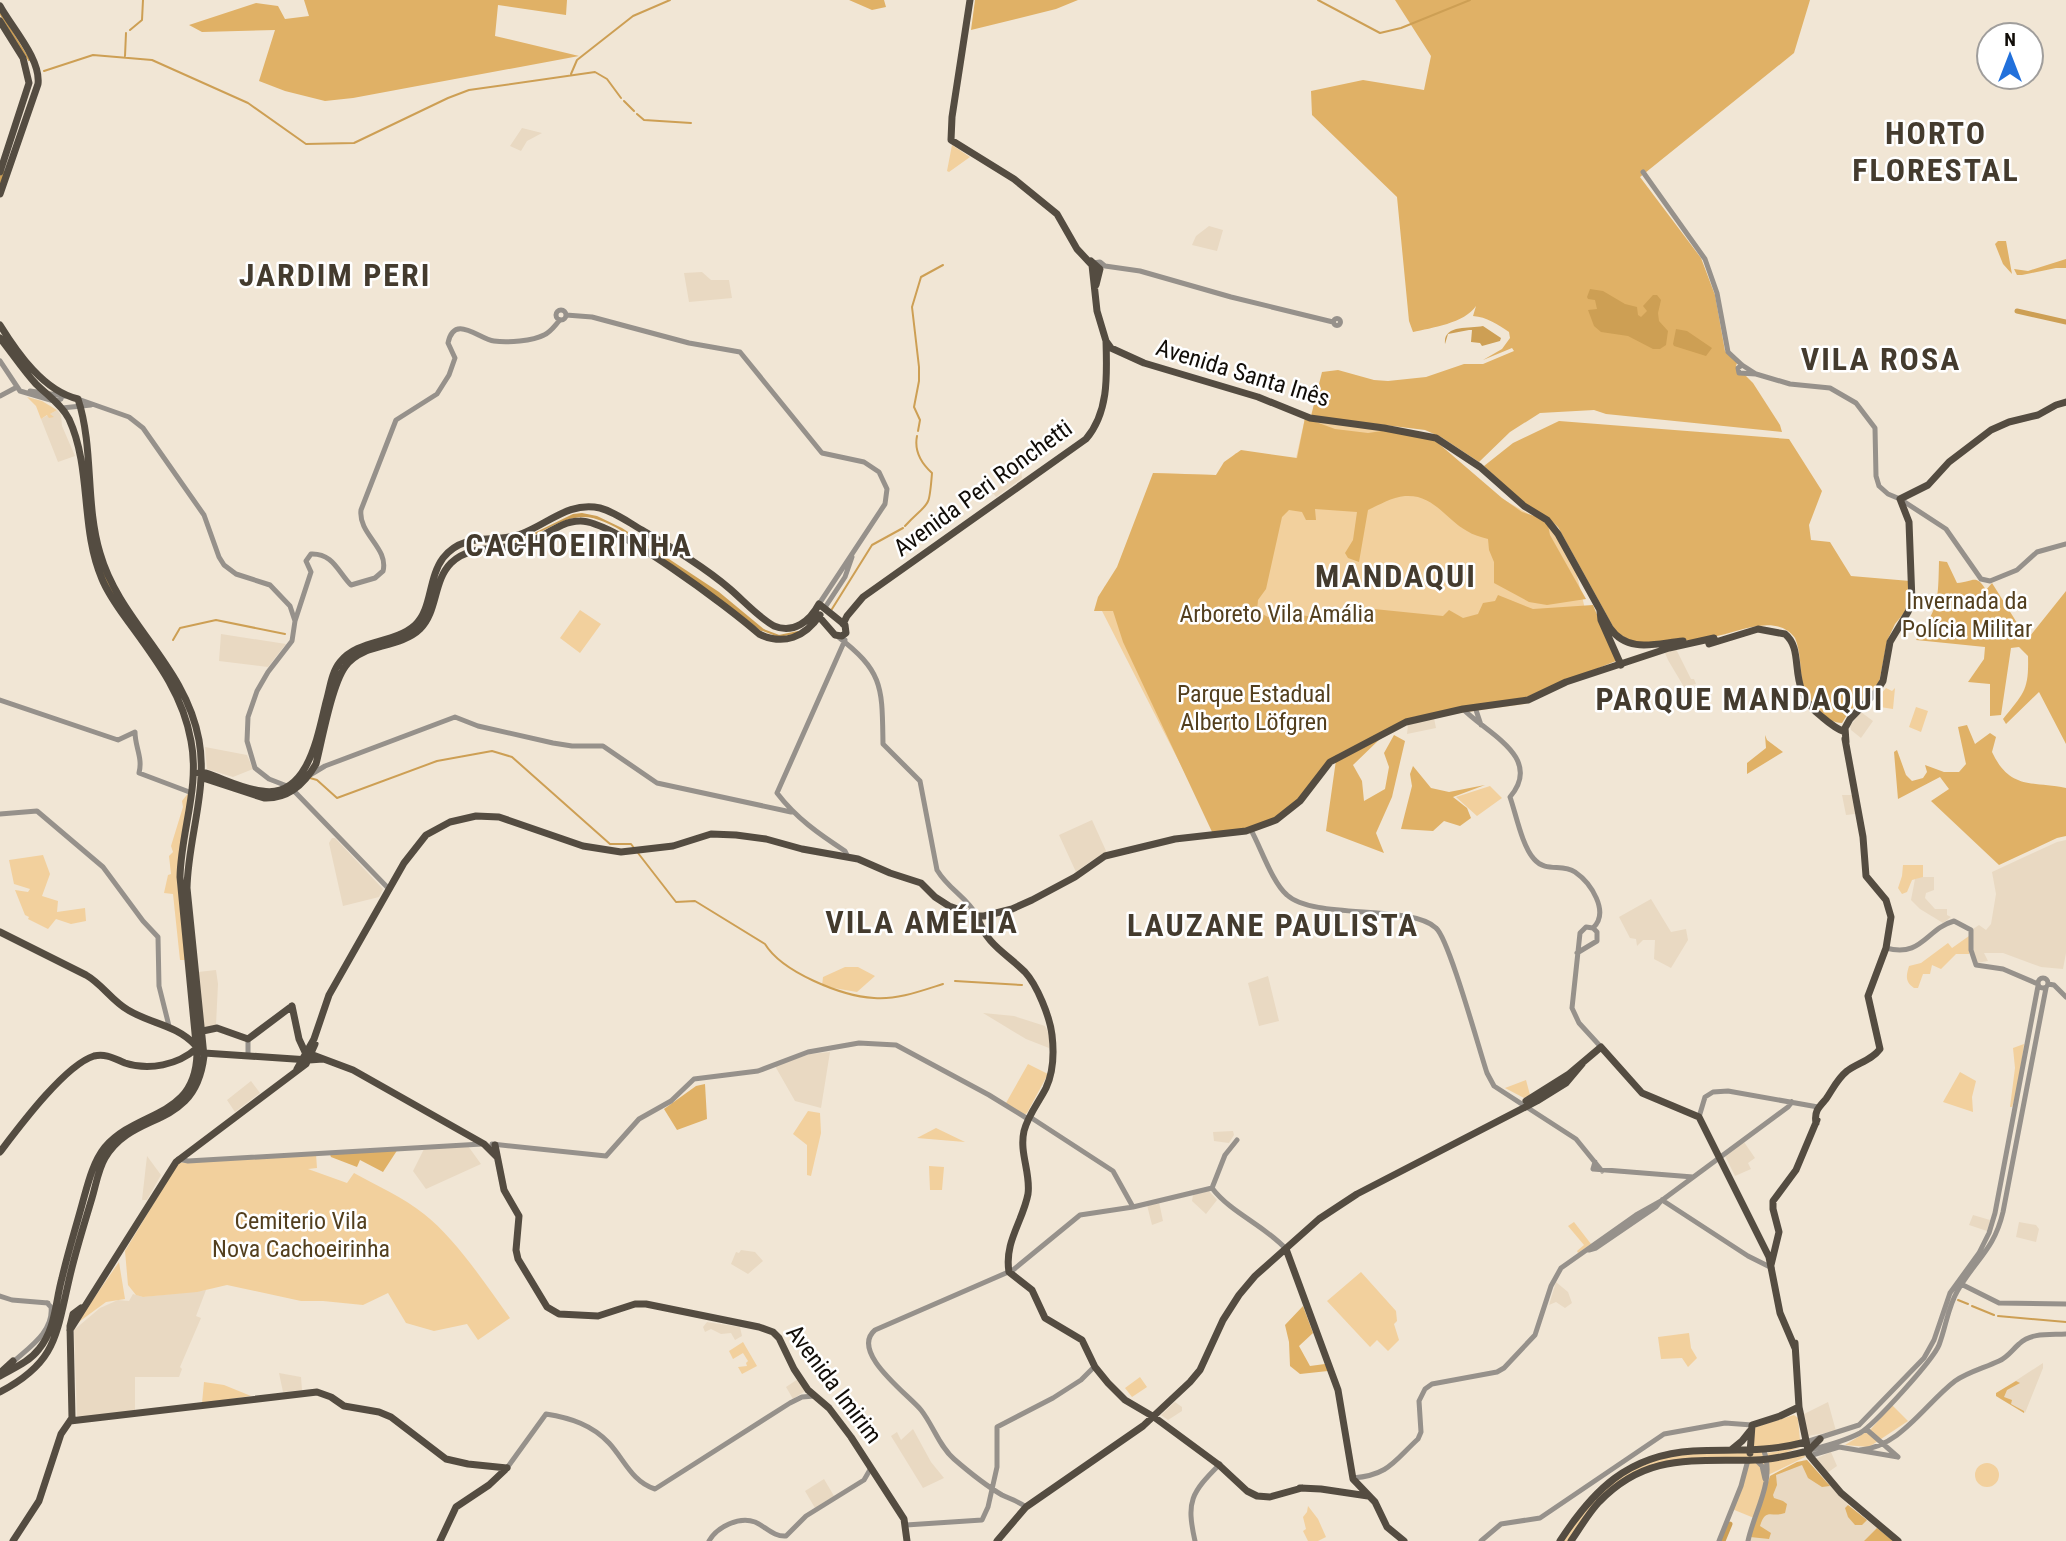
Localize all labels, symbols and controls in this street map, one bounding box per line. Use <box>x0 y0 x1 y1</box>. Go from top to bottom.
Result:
north arrow <box>1975 21 2045 91</box>
text: N <box>2004 28 2016 51</box>
district label: HORTO FLORESTAL <box>1852 114 2020 189</box>
district label: JARDIM PERI <box>239 256 431 294</box>
street label: Avenida Santa Inês <box>1153 333 1333 413</box>
district label: VILA ROSA <box>1801 340 1961 378</box>
street label: Avenida Peri Ronchetti <box>888 414 1078 562</box>
district label: CACHOEIRINHA <box>465 526 693 564</box>
district label: MANDAQUI <box>1315 557 1477 595</box>
park label: Invernada da Polícia Militar <box>1902 587 2032 643</box>
park label: Arboreto Vila Amália <box>1179 600 1375 628</box>
park label: Parque Estadual Alberto Löfgren <box>1177 680 1331 736</box>
district label: PARQUE MANDAQUI <box>1596 680 1884 718</box>
district label: VILA AMÉLIA <box>825 903 1019 941</box>
district label: LAUZANE PAULISTA <box>1127 906 1419 944</box>
park label: Cemiterio Vila Nova Cachoeirinha <box>212 1207 390 1263</box>
street label: Avenida Imirim <box>780 1319 888 1449</box>

